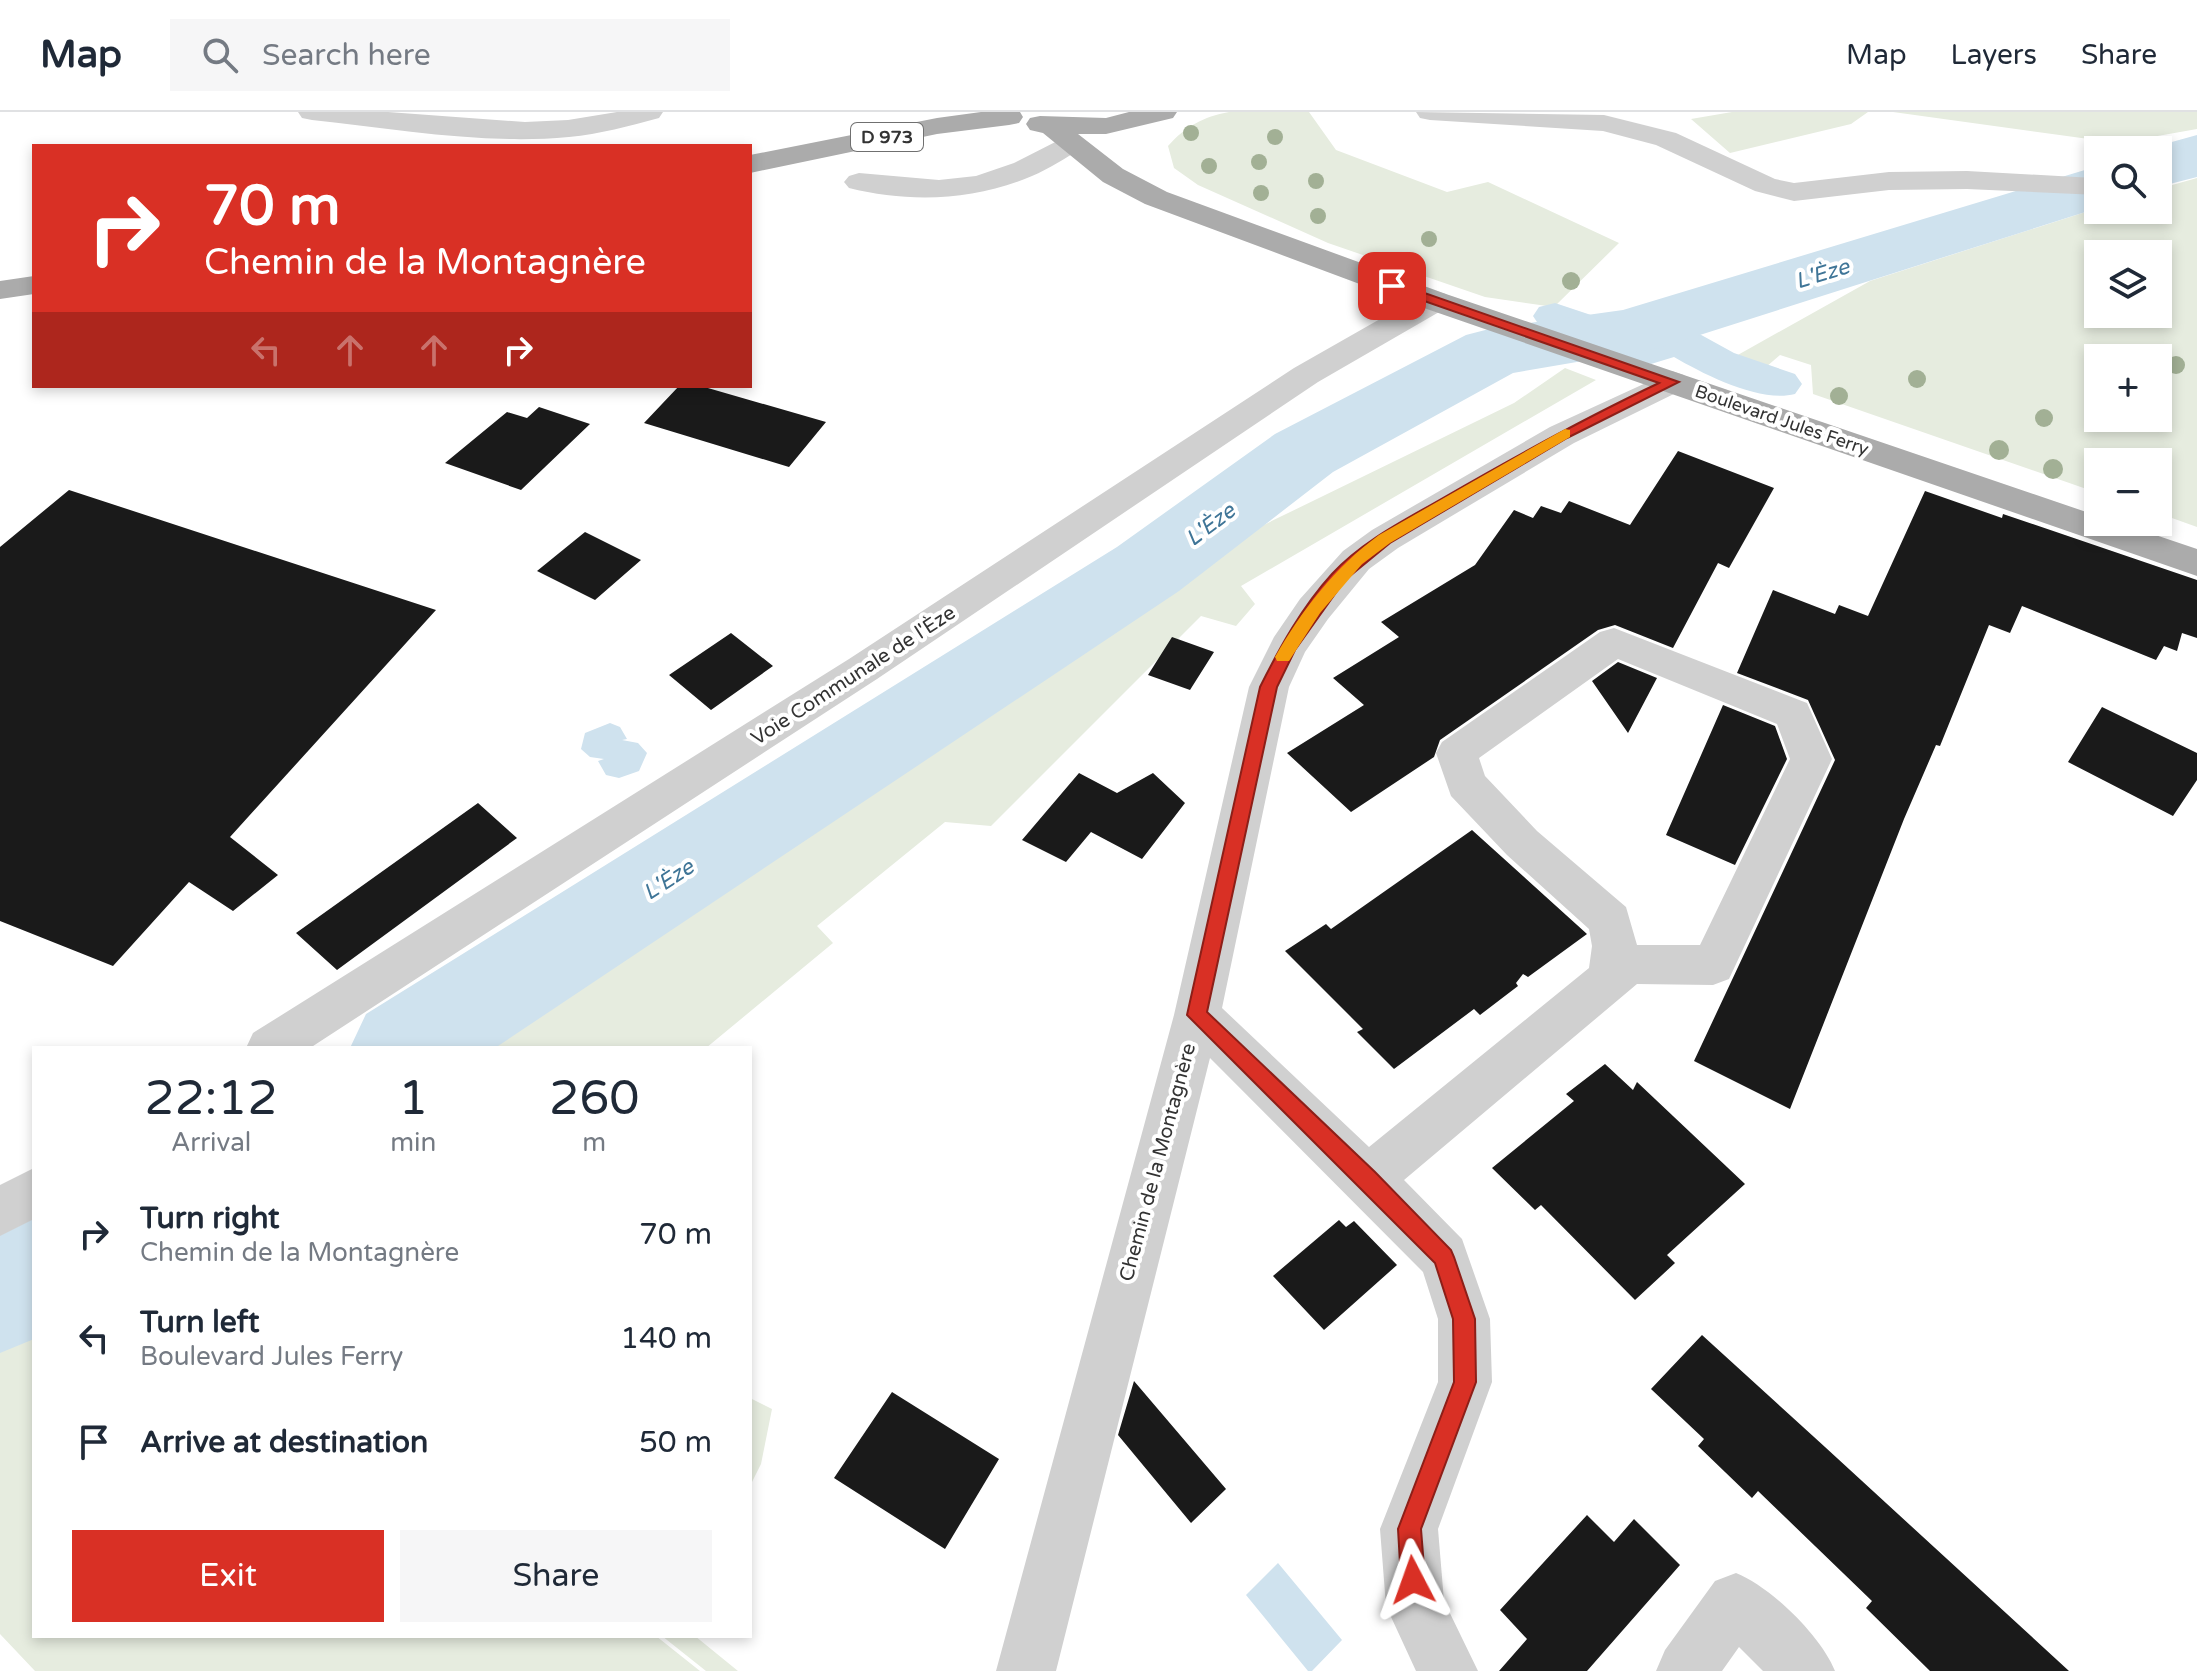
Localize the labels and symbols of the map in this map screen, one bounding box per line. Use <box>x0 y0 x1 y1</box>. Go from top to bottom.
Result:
road number: D 973 <box>851 123 923 151</box>
pin <box>1358 252 1426 320</box>
water label: L'Èze <box>1792 253 1854 294</box>
street label: Boulevard Jules Ferry <box>1692 380 1872 460</box>
water label: L'Èze <box>1181 497 1242 552</box>
street label: Voie Communale de l'Èze <box>746 600 960 751</box>
water label: L'Èze <box>638 853 700 906</box>
street label: Chemin de la Montagnère <box>1115 1041 1201 1284</box>
position arrow <box>1371 1538 1455 1622</box>

